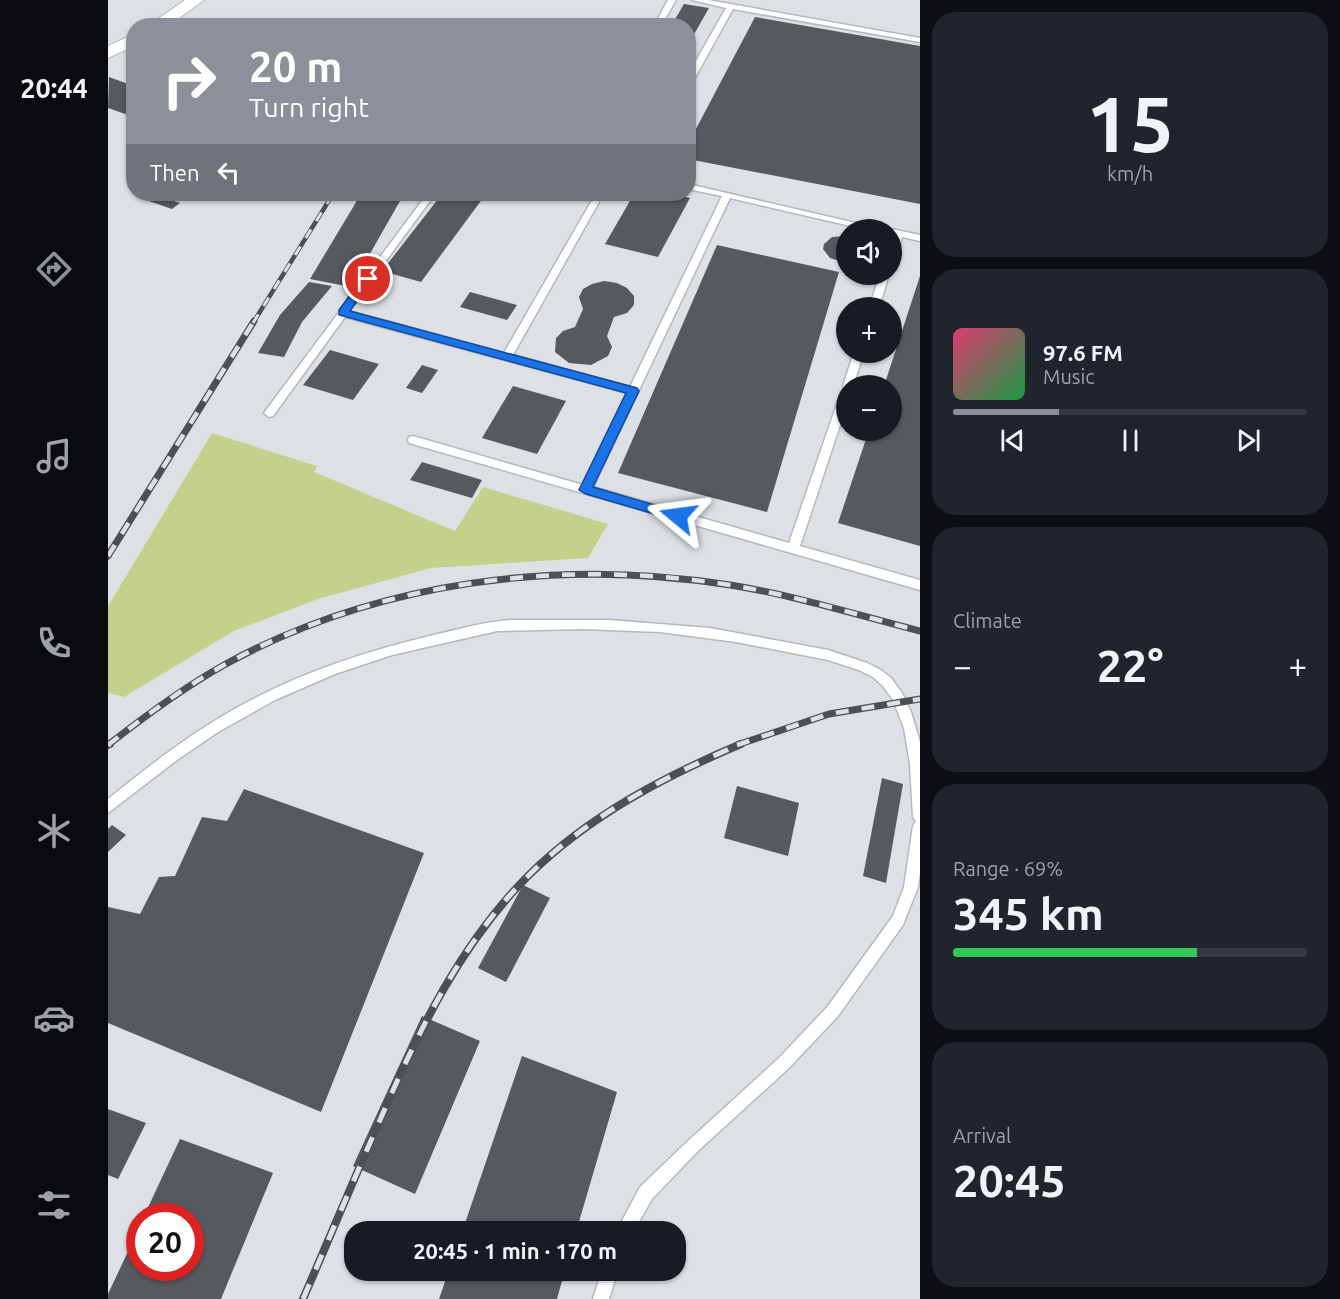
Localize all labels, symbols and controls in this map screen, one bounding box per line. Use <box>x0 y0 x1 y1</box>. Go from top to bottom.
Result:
icon: right <box>150 42 228 120</box>
text: 20 m <box>249 43 343 90</box>
text: 20:44 <box>20 73 88 103</box>
text: 15 <box>1086 79 1174 167</box>
text: Turn right <box>249 92 369 122</box>
icon: left <box>212 156 245 189</box>
text: Then <box>150 160 200 185</box>
text: km/h <box>1107 162 1153 185</box>
map controls <box>836 219 902 441</box>
button: sound <box>836 219 902 285</box>
icon: directions <box>33 248 75 290</box>
pin <box>342 253 393 304</box>
icon: arrive <box>351 262 384 295</box>
button: + <box>836 297 902 363</box>
text: 97.6 FM <box>1043 340 1123 365</box>
text: Music <box>1043 365 1095 388</box>
button: − <box>836 375 902 441</box>
icon: previous <box>996 424 1029 457</box>
icon: pause <box>1114 424 1147 457</box>
icon: next <box>1232 424 1265 457</box>
icon: music <box>33 435 75 477</box>
position arrow <box>646 484 710 548</box>
text: Climate <box>953 609 1022 632</box>
icon: phone <box>33 622 75 664</box>
text: 22° <box>1097 640 1163 691</box>
text: − <box>953 647 972 684</box>
text: + <box>1288 647 1307 684</box>
icon: climate <box>33 810 75 852</box>
text: Range · 69% <box>953 857 1063 880</box>
text: 345 km <box>953 888 1104 939</box>
icon: car <box>33 997 75 1039</box>
text: Arrival <box>953 1124 1011 1147</box>
text: 20:45 <box>953 1155 1066 1206</box>
icon: filters <box>33 1184 75 1226</box>
speed limit sign: 20 <box>126 1203 204 1281</box>
text: 20:45 · 1 min · 170 m <box>413 1238 617 1263</box>

